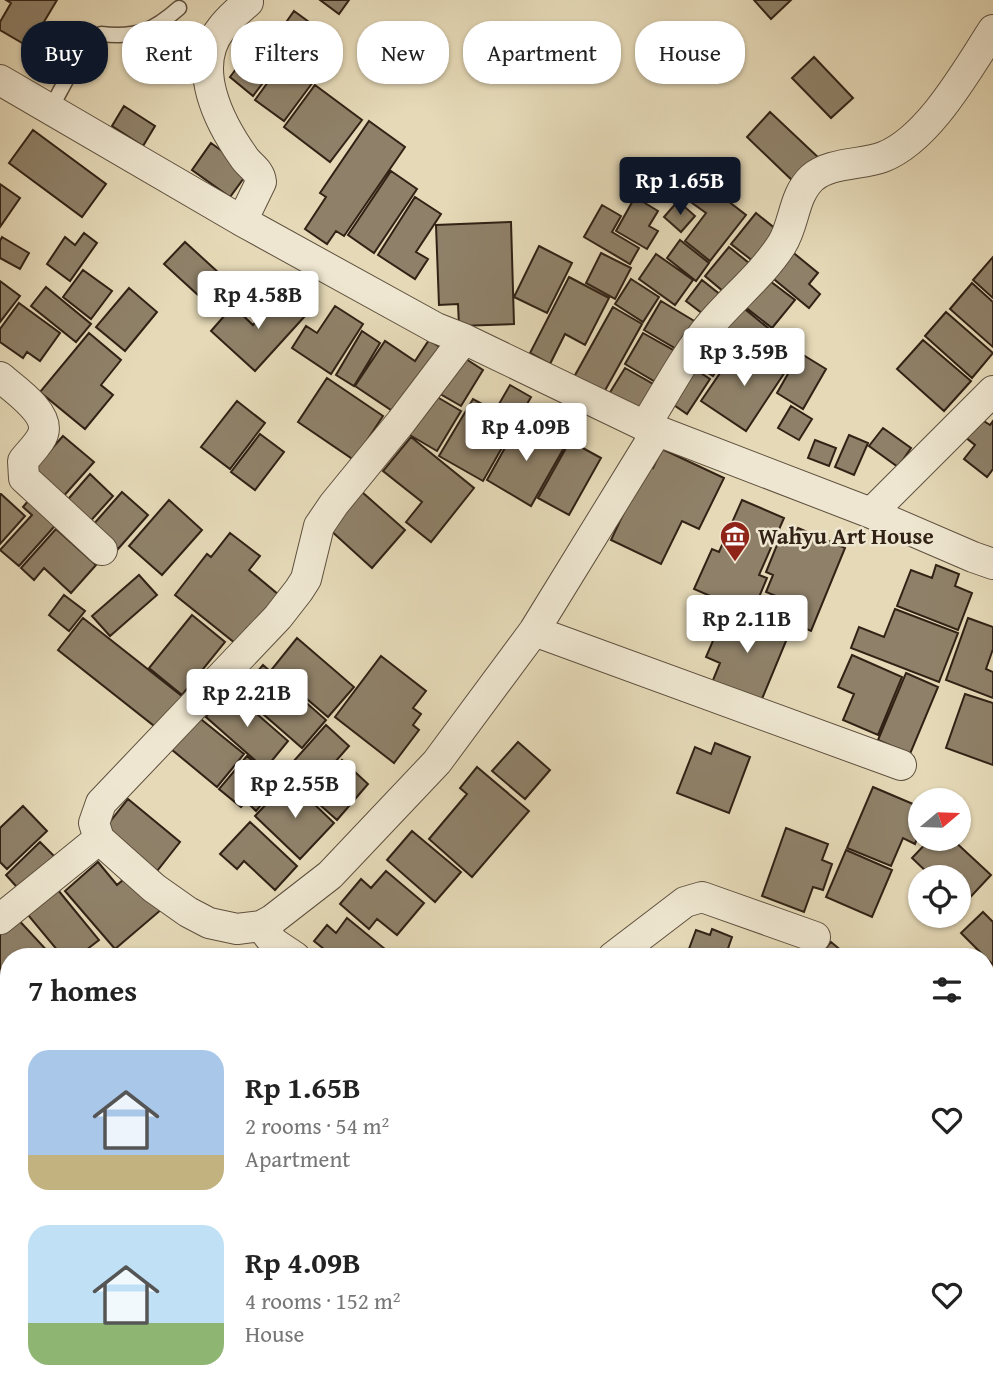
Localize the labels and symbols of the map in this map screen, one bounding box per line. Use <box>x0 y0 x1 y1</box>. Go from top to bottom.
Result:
pin: Rp 1.65B <box>608 158 752 217</box>
pin: Rp 4.58B <box>186 272 330 331</box>
pin: Rp 3.59B <box>672 328 816 388</box>
pin: Rp 4.09B <box>454 404 598 463</box>
museum icon: Wahyu Art House <box>718 519 752 563</box>
place label: Wahyu Art House <box>758 519 934 552</box>
pin: Rp 2.11B <box>675 596 819 655</box>
pin: Rp 2.21B <box>175 670 319 729</box>
pin: Rp 2.55B <box>223 760 367 820</box>
north arrow <box>908 788 971 850</box>

